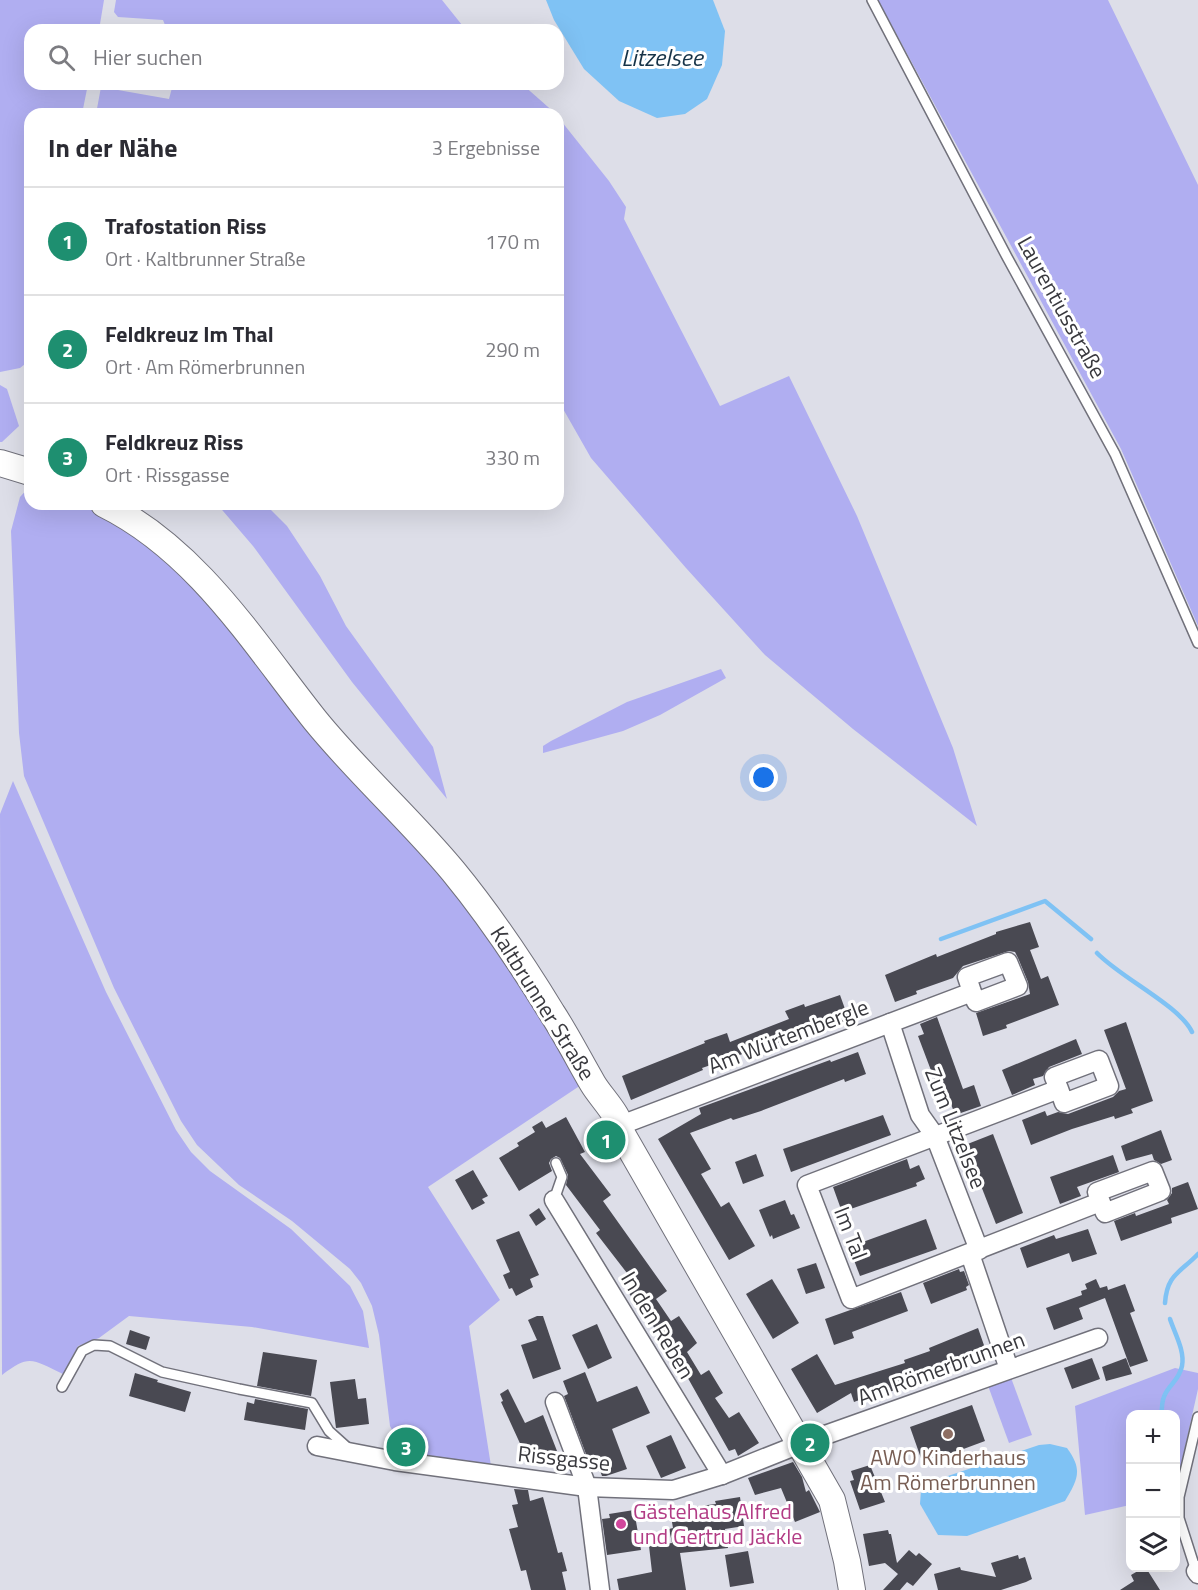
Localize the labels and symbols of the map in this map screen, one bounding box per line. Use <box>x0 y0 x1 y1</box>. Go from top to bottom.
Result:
water label: Litzelsee <box>621 39 705 75</box>
street label: Laurentiusstraße <box>1009 230 1115 384</box>
your location <box>749 763 778 792</box>
street label: Kaltbrunner Straße <box>482 919 604 1087</box>
street label: Am Würtembergle <box>703 990 873 1082</box>
street label: Zum Litzelsee <box>916 1062 996 1194</box>
pin: 1 <box>586 1118 626 1162</box>
street label: Im Tal <box>825 1202 877 1264</box>
street label: In den Reben <box>612 1265 704 1385</box>
street label: Am Römerbrunnen <box>853 1322 1029 1414</box>
pin: 2 <box>790 1420 830 1466</box>
pin: 3 <box>386 1424 426 1470</box>
marker: AWO Kinderhaus Am Römerbrunnen <box>941 1427 955 1441</box>
street label: Rissgasse <box>516 1436 612 1480</box>
place label: AWO Kinderhaus Am Römerbrunnen <box>860 1440 1036 1499</box>
place label: Gästehaus Alfred und Gertrud Jäckle <box>633 1494 802 1553</box>
marker: Gästehaus Alfred und Gertrud Jäckle <box>614 1517 628 1531</box>

